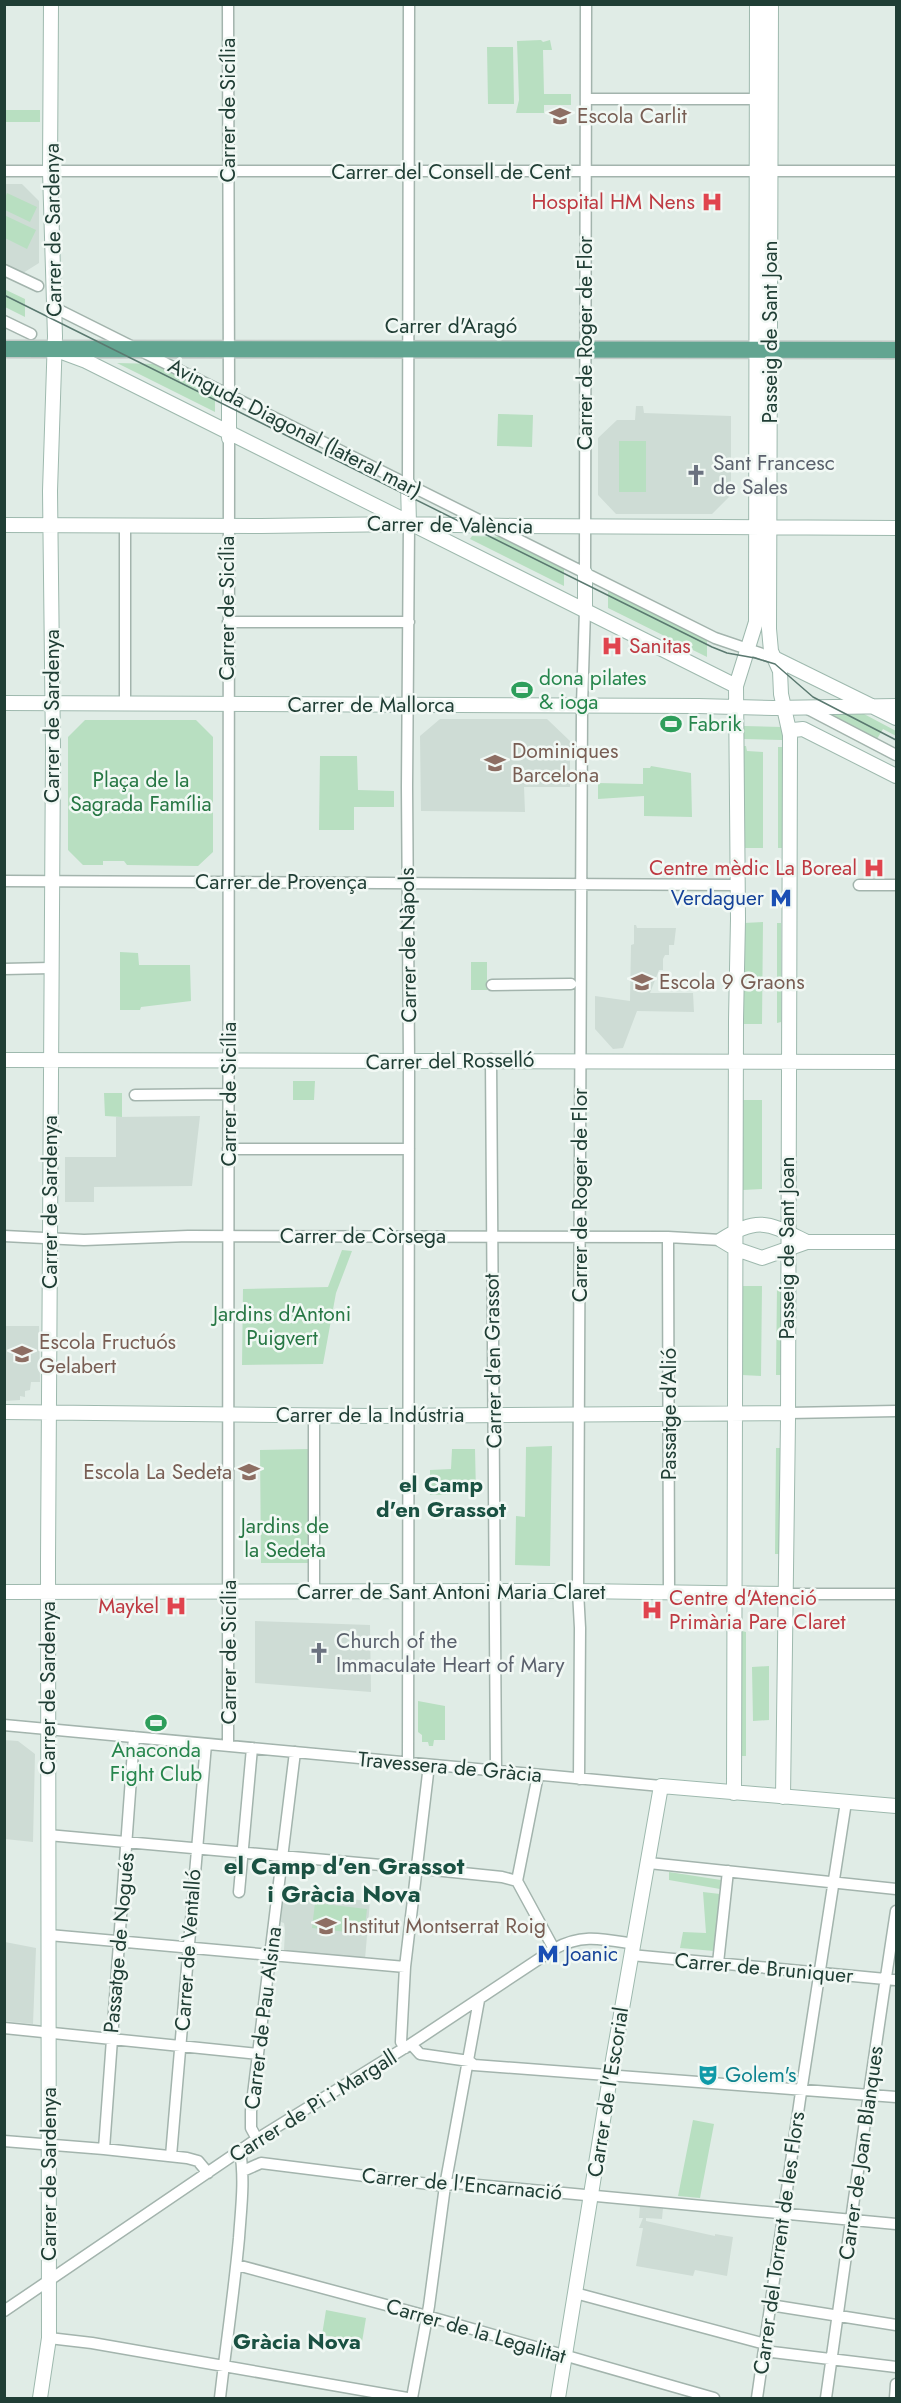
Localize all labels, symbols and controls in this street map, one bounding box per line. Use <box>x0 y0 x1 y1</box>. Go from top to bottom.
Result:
street label: Carrer de Sicília <box>213 38 243 182</box>
place label: Escola Carlit <box>577 101 687 131</box>
school or university icon: Escola Carlit <box>548 104 572 128</box>
street label: Carrer de Sardenya <box>36 143 70 317</box>
street label: Carrer del Consell de Cent <box>331 157 571 187</box>
place label: Hospital HM Nens <box>531 187 695 217</box>
hospital icon: Hospital HM Nens <box>700 190 724 214</box>
street label: Carrer de Roger de Flor <box>570 235 600 450</box>
street label: Passeig de Sant Joan <box>755 240 785 424</box>
street label: Carrer d'Aragó <box>385 311 517 341</box>
street label: Avinguda Diagonal (lateral mar) <box>163 351 427 505</box>
place label: Sant Francesc de Sales <box>713 448 835 502</box>
church icon: Sant Francesc de Sales <box>684 463 708 487</box>
street label: Carrer de València <box>367 509 533 541</box>
street label: Carrer de Sicília <box>212 536 242 680</box>
street label: Carrer de Sardenya <box>37 629 67 803</box>
place label: Sanitas <box>629 631 691 661</box>
hospital icon: Sanitas <box>600 634 624 658</box>
place label: dona pilates & ioga <box>539 663 647 717</box>
sports icon: dona pilates & ioga <box>510 678 534 702</box>
street label: Carrer de Mallorca <box>287 690 455 720</box>
place label: Fabrik <box>688 709 743 739</box>
sports icon: Fabrik <box>659 712 683 736</box>
place label: Dominiques Barcelona <box>512 736 618 790</box>
school or university icon: Dominiques Barcelona <box>483 751 507 775</box>
park label: Plaça de la Sagrada Família <box>70 765 212 819</box>
place label: Centre mèdic La Boreal <box>649 853 857 883</box>
hospital icon: Centre mèdic La Boreal <box>862 856 886 880</box>
street label: Carrer de Provença <box>195 867 367 897</box>
street label: Carrer de Nàpols <box>392 867 424 1023</box>
place label: Verdaguer <box>671 883 765 913</box>
metro station icon: Verdaguer <box>769 886 793 910</box>
place label: Escola 9 Graons <box>659 967 805 997</box>
school or university icon: Escola 9 Graons <box>630 970 654 994</box>
street label: Carrer de Sicília <box>214 1022 244 1166</box>
street label: Carrer del Rosselló <box>365 1045 535 1077</box>
street label: Carrer de Roger de Flor <box>565 1087 595 1302</box>
street label: Carrer de Sardenya <box>35 1115 65 1289</box>
street label: Passeig de Sant Joan <box>772 1156 802 1340</box>
street label: Carrer de Còrsega <box>280 1221 446 1251</box>
street label: Carrer d'en Grassot <box>476 1273 510 1449</box>
park label: Jardins d'Antoni Puigvert <box>210 1299 351 1353</box>
place label: Escola Fructuós Gelabert <box>39 1327 176 1381</box>
school or university icon: Escola Fructuós Gelabert <box>10 1342 34 1366</box>
street label: Passatge d'Alió <box>654 1348 684 1480</box>
street label: Carrer de la Indústria <box>276 1400 464 1430</box>
place label: Escola La Sedeta <box>83 1457 232 1487</box>
school or university icon: Escola La Sedeta <box>237 1460 261 1484</box>
district label: el Camp d'en Grassot <box>376 1468 506 1525</box>
park label: Jardins de la Sedeta <box>238 1511 329 1565</box>
street label: Carrer de Sant Antoni Maria Claret <box>297 1577 605 1607</box>
street label: Carrer de Sicília <box>214 1580 244 1724</box>
place label: Centre d'Atenció Primària Pare Claret <box>669 1583 845 1637</box>
place label: Maykel <box>98 1591 159 1621</box>
hospital icon: Maykel <box>164 1594 188 1618</box>
hospital icon: Centre d'Atenció Primària Pare Claret <box>640 1598 664 1622</box>
street label: Carrer de Sardenya <box>33 1601 63 1775</box>
place label: Church of the Immaculate Heart of Mary <box>336 1626 565 1680</box>
church icon: Church of the Immaculate Heart of Mary <box>307 1641 331 1665</box>
sports icon: Anaconda Fight Club <box>144 1711 168 1735</box>
place label: Anaconda Fight Club <box>110 1735 202 1789</box>
street label: Travessera de Gràcia <box>357 1744 543 1790</box>
district label: el Camp d'en Grassot i Gràcia Nova <box>224 1848 465 1911</box>
street label: Passatge de Nogués <box>96 1851 142 2035</box>
street label: Carrer de Ventalló <box>167 1868 209 2032</box>
place label: Institut Montserrat Roig <box>343 1911 546 1941</box>
school or university icon: Institut Montserrat Roig <box>314 1914 338 1938</box>
street label: Carrer de Pau Alsina <box>237 1925 289 2111</box>
place label: Joanic <box>562 1939 618 1969</box>
metro station icon: Joanic <box>536 1942 560 1966</box>
street label: Carrer de Bruniquer <box>673 1945 855 1991</box>
street label: Carrer de l'Escorial <box>580 2005 636 2179</box>
street label: Carrer de Pi i Margall <box>223 2042 403 2170</box>
street label: Carrer de Joan Blanques <box>831 2044 891 2262</box>
place label: Golem's <box>725 2060 796 2090</box>
theatre icon: Golem's <box>696 2063 720 2087</box>
street label: Carrer de Sardenya <box>34 2087 64 2261</box>
street label: Carrer del Torrent de les Flors <box>746 2110 812 2376</box>
street label: Carrer de l'Encarnació <box>361 2160 563 2208</box>
street label: Carrer de la Legalitat <box>382 2291 570 2371</box>
district label: Gràcia Nova <box>233 2325 361 2357</box>

